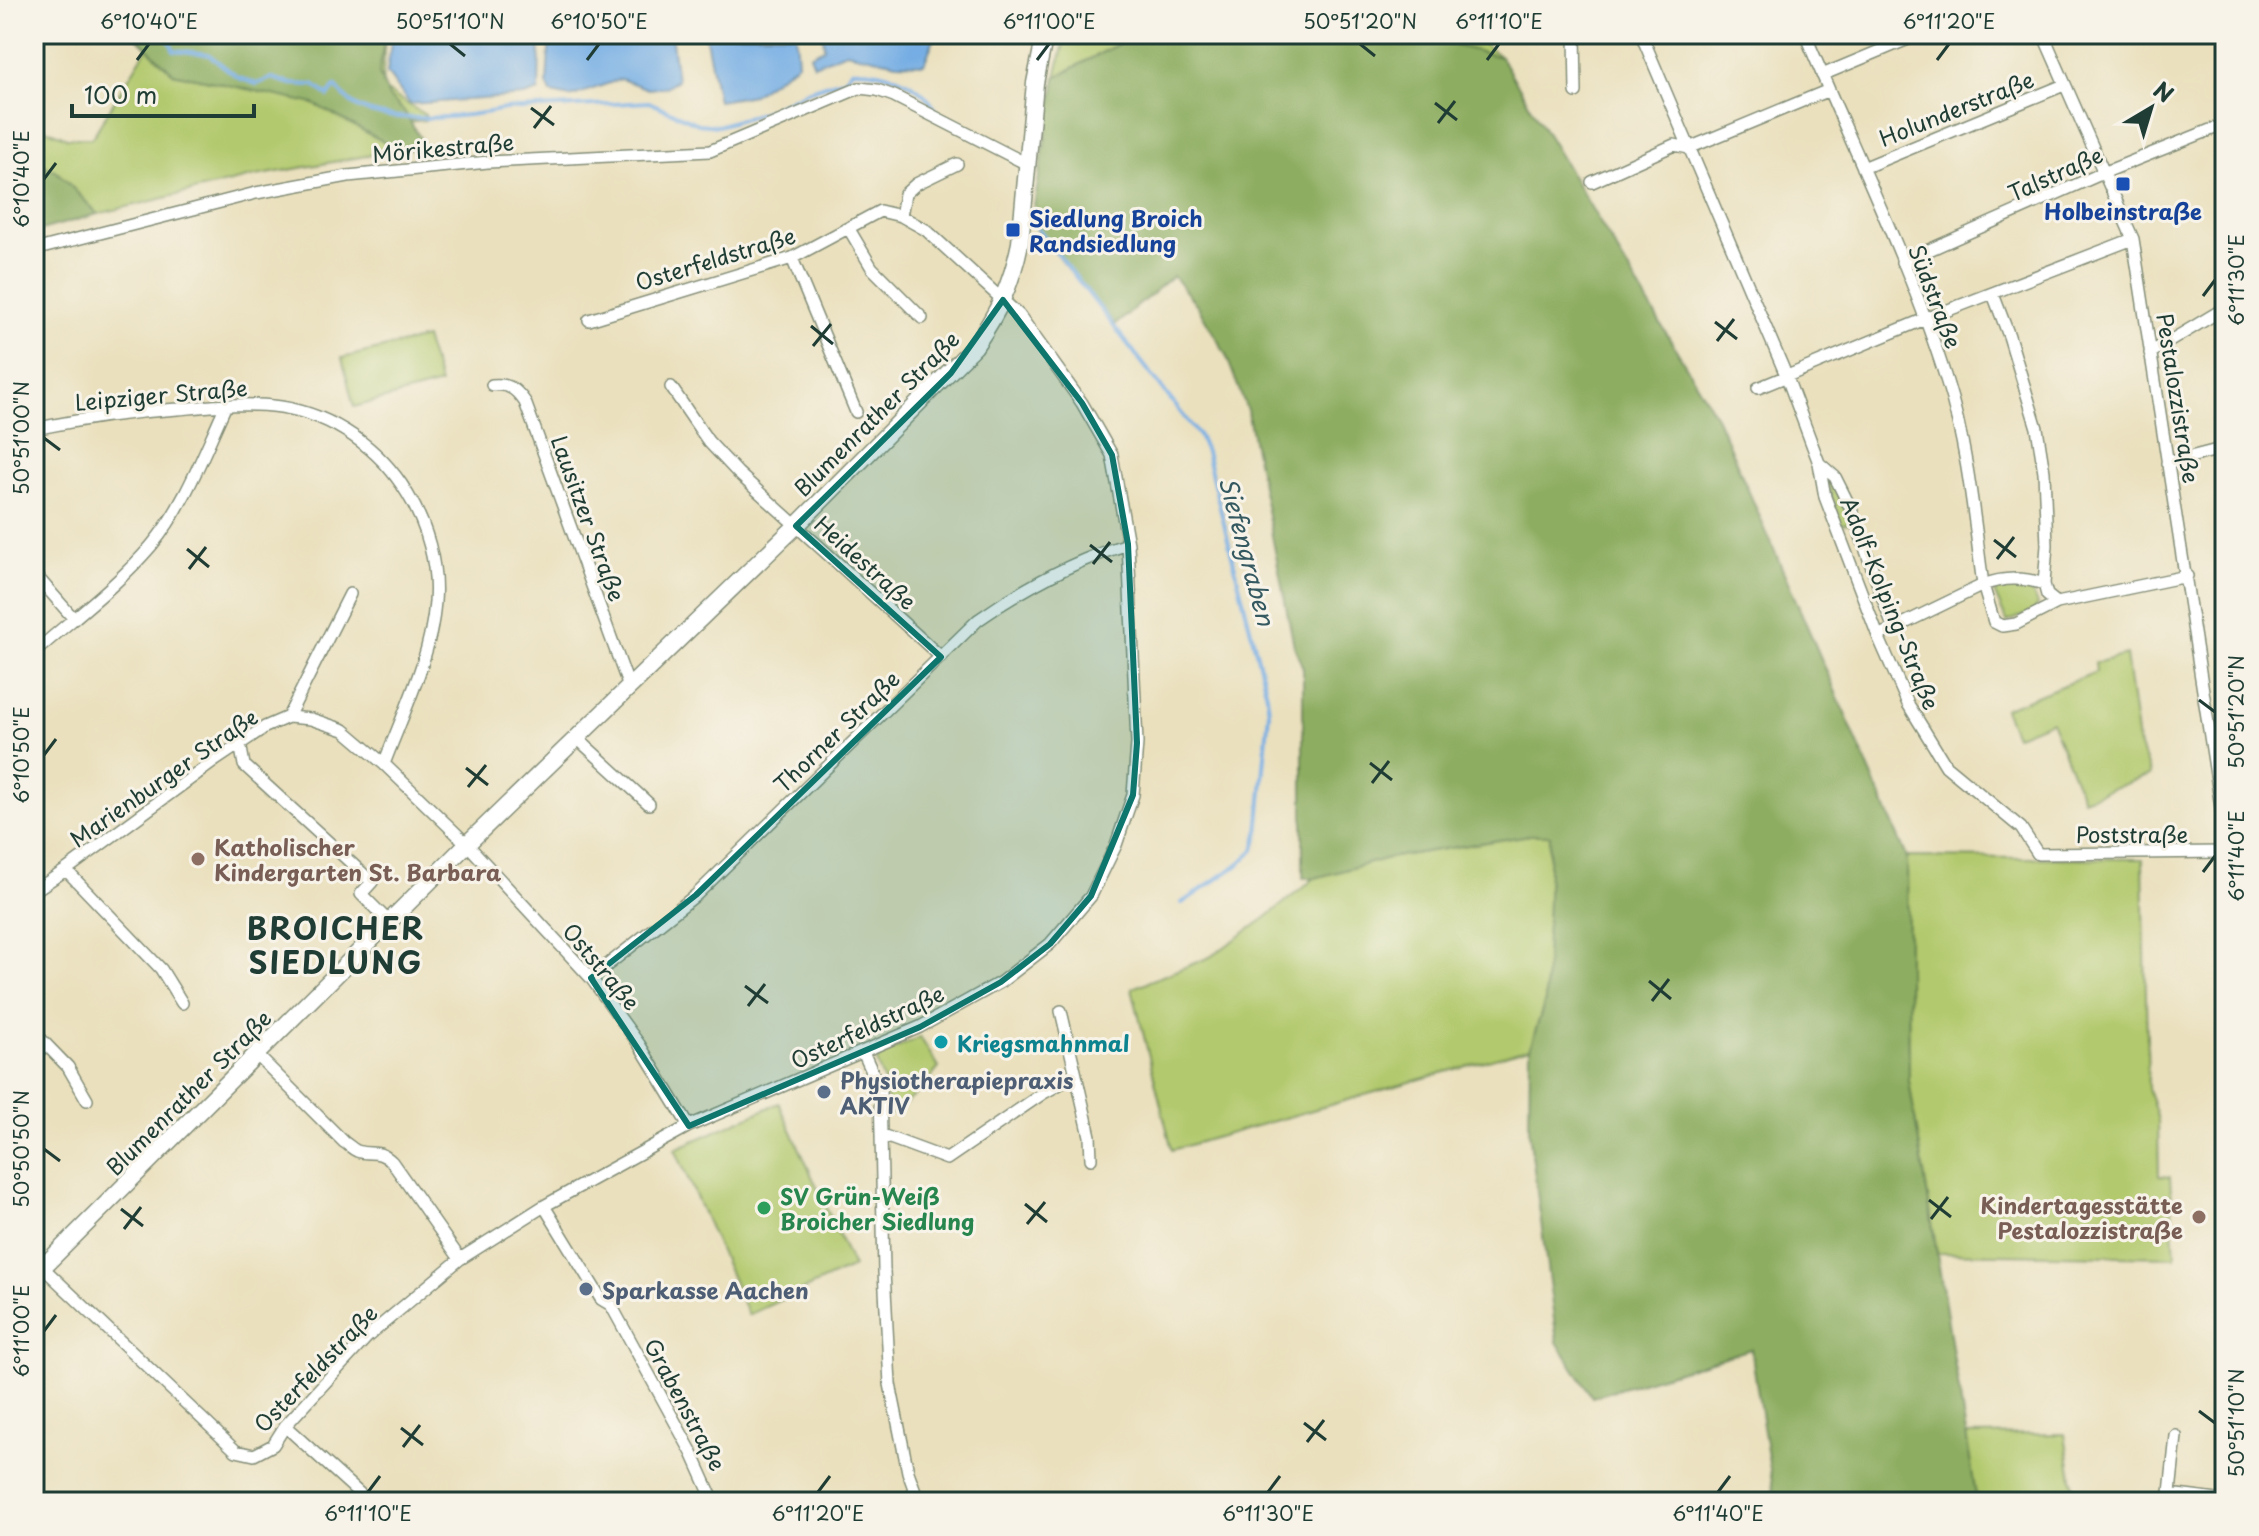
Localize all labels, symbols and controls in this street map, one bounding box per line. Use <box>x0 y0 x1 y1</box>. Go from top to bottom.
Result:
text: 6°10'40"E <box>100 6 198 36</box>
text: 50°51'10"N <box>395 6 505 36</box>
text: 6°10'50"E <box>550 6 648 36</box>
text: 6°11'00"E <box>1002 6 1096 36</box>
text: 50°51'20"N <box>1303 6 1417 36</box>
text: 6°11'10"E <box>1455 6 1543 36</box>
text: 6°11'20"E <box>1903 6 1995 36</box>
street label: Holunderstraße <box>1874 62 2038 154</box>
scale bar <box>72 68 254 118</box>
north arrow <box>2111 68 2191 148</box>
text: N <box>2147 73 2181 109</box>
text: 100 m <box>84 76 157 112</box>
street label: Mörikestraße <box>371 124 515 170</box>
text: 6°10'40"E <box>6 130 36 228</box>
street label: Talstraße <box>2002 137 2108 209</box>
marker: Holbeinstraße <box>2114 175 2132 193</box>
place label: Holbeinstraße <box>2044 194 2202 227</box>
place label: Siedlung Broich Randsiedlung <box>1029 201 1203 259</box>
street label: Osterfeldstraße <box>631 218 799 298</box>
marker: Siedlung Broich Randsiedlung <box>1004 221 1022 239</box>
text: 6°11'30"E <box>2221 234 2251 326</box>
street label: Südstraße <box>1901 239 1971 353</box>
street label: Pestalozzistraße <box>2149 311 2209 485</box>
street label: Blumenrather Straße <box>786 323 966 503</box>
street label: Leipziger Straße <box>73 370 249 418</box>
text: 50°51'00"N <box>6 381 36 495</box>
street label: Lausitzer Straße <box>544 430 634 606</box>
water label: Siefengraben <box>1211 473 1285 630</box>
street label: Adolf-Kolping-Straße <box>1833 492 1949 714</box>
street label: Heidestraße <box>808 507 924 617</box>
text: 50°51'20"N <box>2221 655 2251 769</box>
street label: Thorner Straße <box>766 662 906 800</box>
street label: Marienburger Straße <box>62 700 264 854</box>
text: 6°10'50"E <box>6 706 36 804</box>
text: 6°11'40"E <box>2221 810 2251 902</box>
street label: Poststraße <box>2076 817 2188 850</box>
place label: Katholischer Kindergarten St. Barbara <box>214 830 502 888</box>
marker: Katholischer Kindergarten St. Barbara <box>189 850 207 868</box>
district label: BROICHER SIEDLUNG <box>247 905 425 984</box>
street label: Oststraße <box>556 915 648 1017</box>
street label: Osterfeldstraße <box>785 976 949 1076</box>
street label: Blumenrather Straße <box>98 1002 278 1182</box>
place label: Kriegsmahnmal <box>957 1026 1129 1059</box>
marker: Kriegsmahnmal <box>932 1033 950 1051</box>
place label: Physiotherapiepraxis AKTIV <box>840 1063 1073 1121</box>
marker: Physiotherapiepraxis AKTIV <box>815 1083 833 1101</box>
text: 50°50'50"N <box>6 1090 36 1208</box>
place label: SV Grün-Weiß Broicher Siedlung <box>780 1179 974 1237</box>
place label: Kindertagesstätte Pestalozzistraße <box>1980 1188 2183 1246</box>
marker: SV Grün-Weiß Broicher Siedlung <box>755 1199 773 1217</box>
marker: Kindertagesstätte Pestalozzistraße <box>2190 1208 2208 1226</box>
place label: Sparkasse Aachen <box>602 1273 809 1306</box>
marker: Sparkasse Aachen <box>577 1280 595 1298</box>
text: 6°11'00"E <box>6 1284 36 1378</box>
street label: Osterfeldstraße <box>246 1297 384 1439</box>
street label: Grabenstraße <box>637 1332 735 1476</box>
text: 50°51'10"N <box>2221 1368 2251 1478</box>
text: 6°11'10"E <box>324 1498 412 1528</box>
text: 6°11'20"E <box>772 1498 864 1528</box>
text: 6°11'30"E <box>1222 1498 1314 1528</box>
text: 6°11'40"E <box>1672 1498 1764 1528</box>

